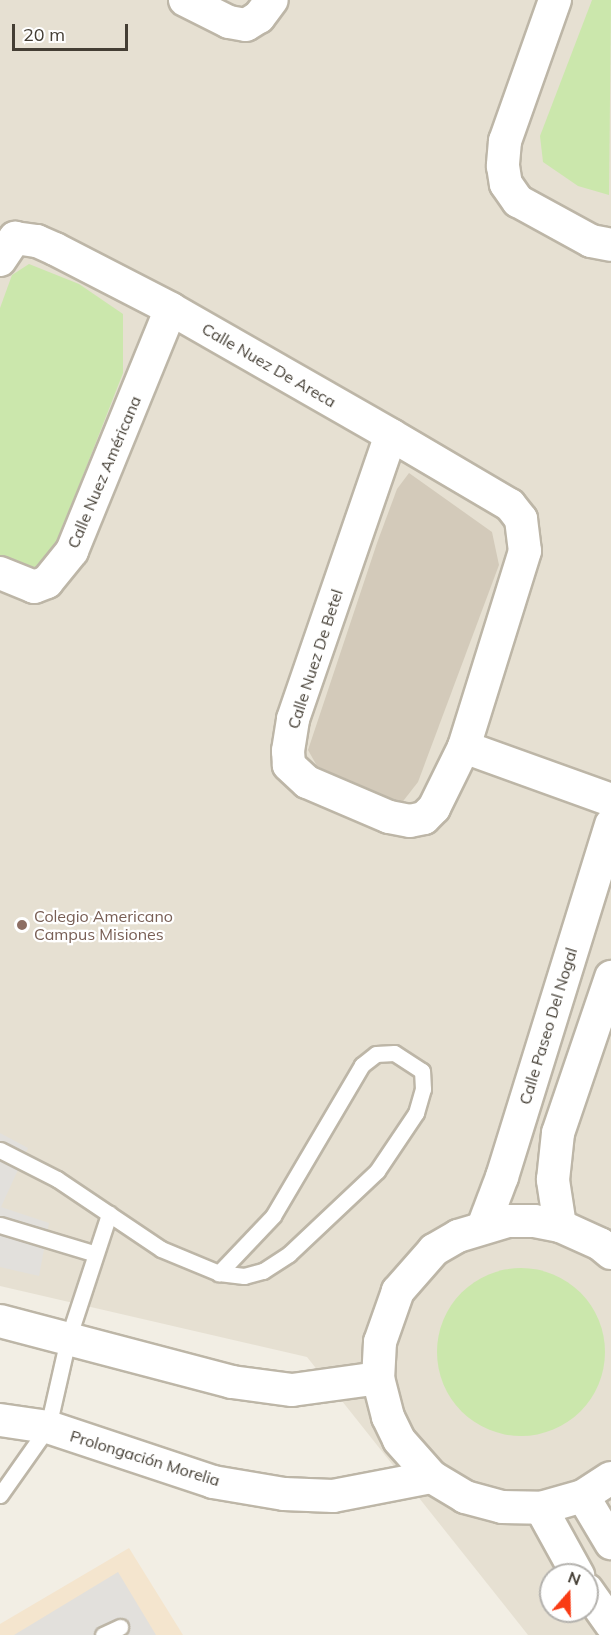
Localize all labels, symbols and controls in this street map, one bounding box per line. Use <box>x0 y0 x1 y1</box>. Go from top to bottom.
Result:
scale bar <box>15 12 130 50</box>
text: 20 m <box>23 23 65 46</box>
street label: Calle Nuez De Areca <box>199 319 339 411</box>
street label: Calle Nuez Américana <box>63 393 145 551</box>
street label: Calle Nuez De Betel <box>283 587 347 731</box>
place label: Colegio Americano Campus Misiones <box>34 906 173 944</box>
marker: Colegio Americano Campus Misiones <box>15 918 29 932</box>
street label: Calle Paseo Del Nogal <box>515 945 581 1107</box>
street label: Prolongación Morelia <box>68 1426 222 1490</box>
north arrow <box>539 1563 599 1623</box>
text: N <box>565 1566 584 1589</box>

